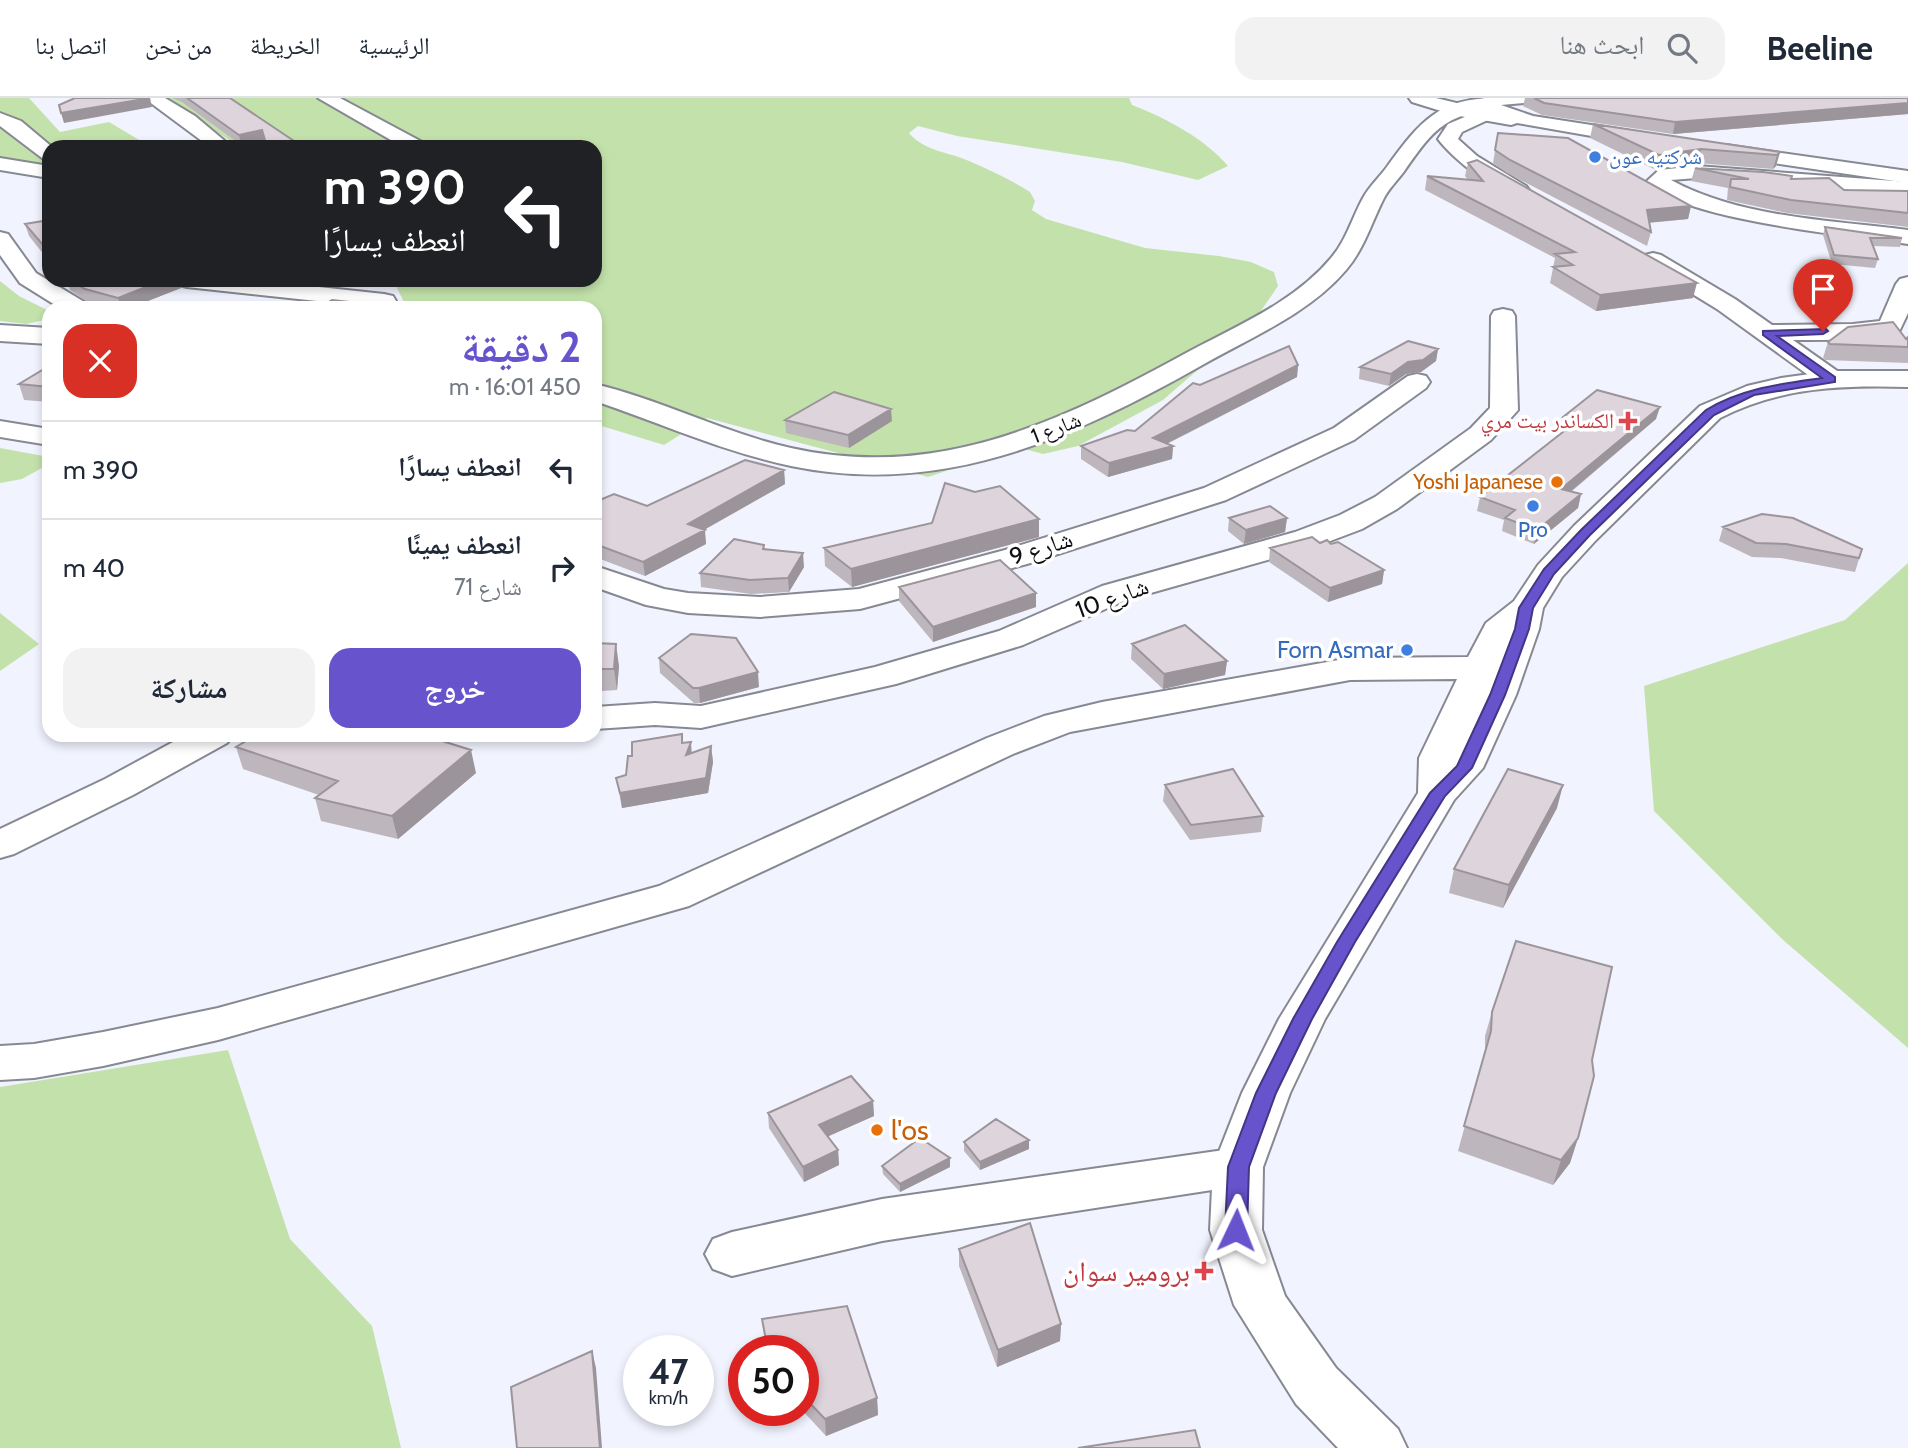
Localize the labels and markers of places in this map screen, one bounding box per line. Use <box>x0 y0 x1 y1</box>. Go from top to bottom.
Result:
place label: شركتيه عون <box>1609 144 1702 169</box>
marker: شركتيه عون <box>1587 149 1603 165</box>
pin <box>1793 259 1853 331</box>
place label: الكساندر بيت مري <box>1481 408 1614 437</box>
marker: الكساندر بيت مري <box>1620 413 1636 429</box>
place label: Yoshi Japanese <box>1412 469 1543 494</box>
marker: Yoshi Japanese <box>1549 474 1565 490</box>
marker: Pro <box>1525 498 1541 514</box>
place label: Pro <box>1518 517 1548 542</box>
place label: Forn Asmar <box>1277 635 1393 664</box>
marker: Forn Asmar <box>1399 642 1415 658</box>
place label: l'os <box>891 1113 929 1147</box>
marker: l'os <box>869 1122 885 1138</box>
place label: برومير سوان <box>1063 1254 1190 1288</box>
marker: برومير سوان <box>1196 1263 1212 1279</box>

